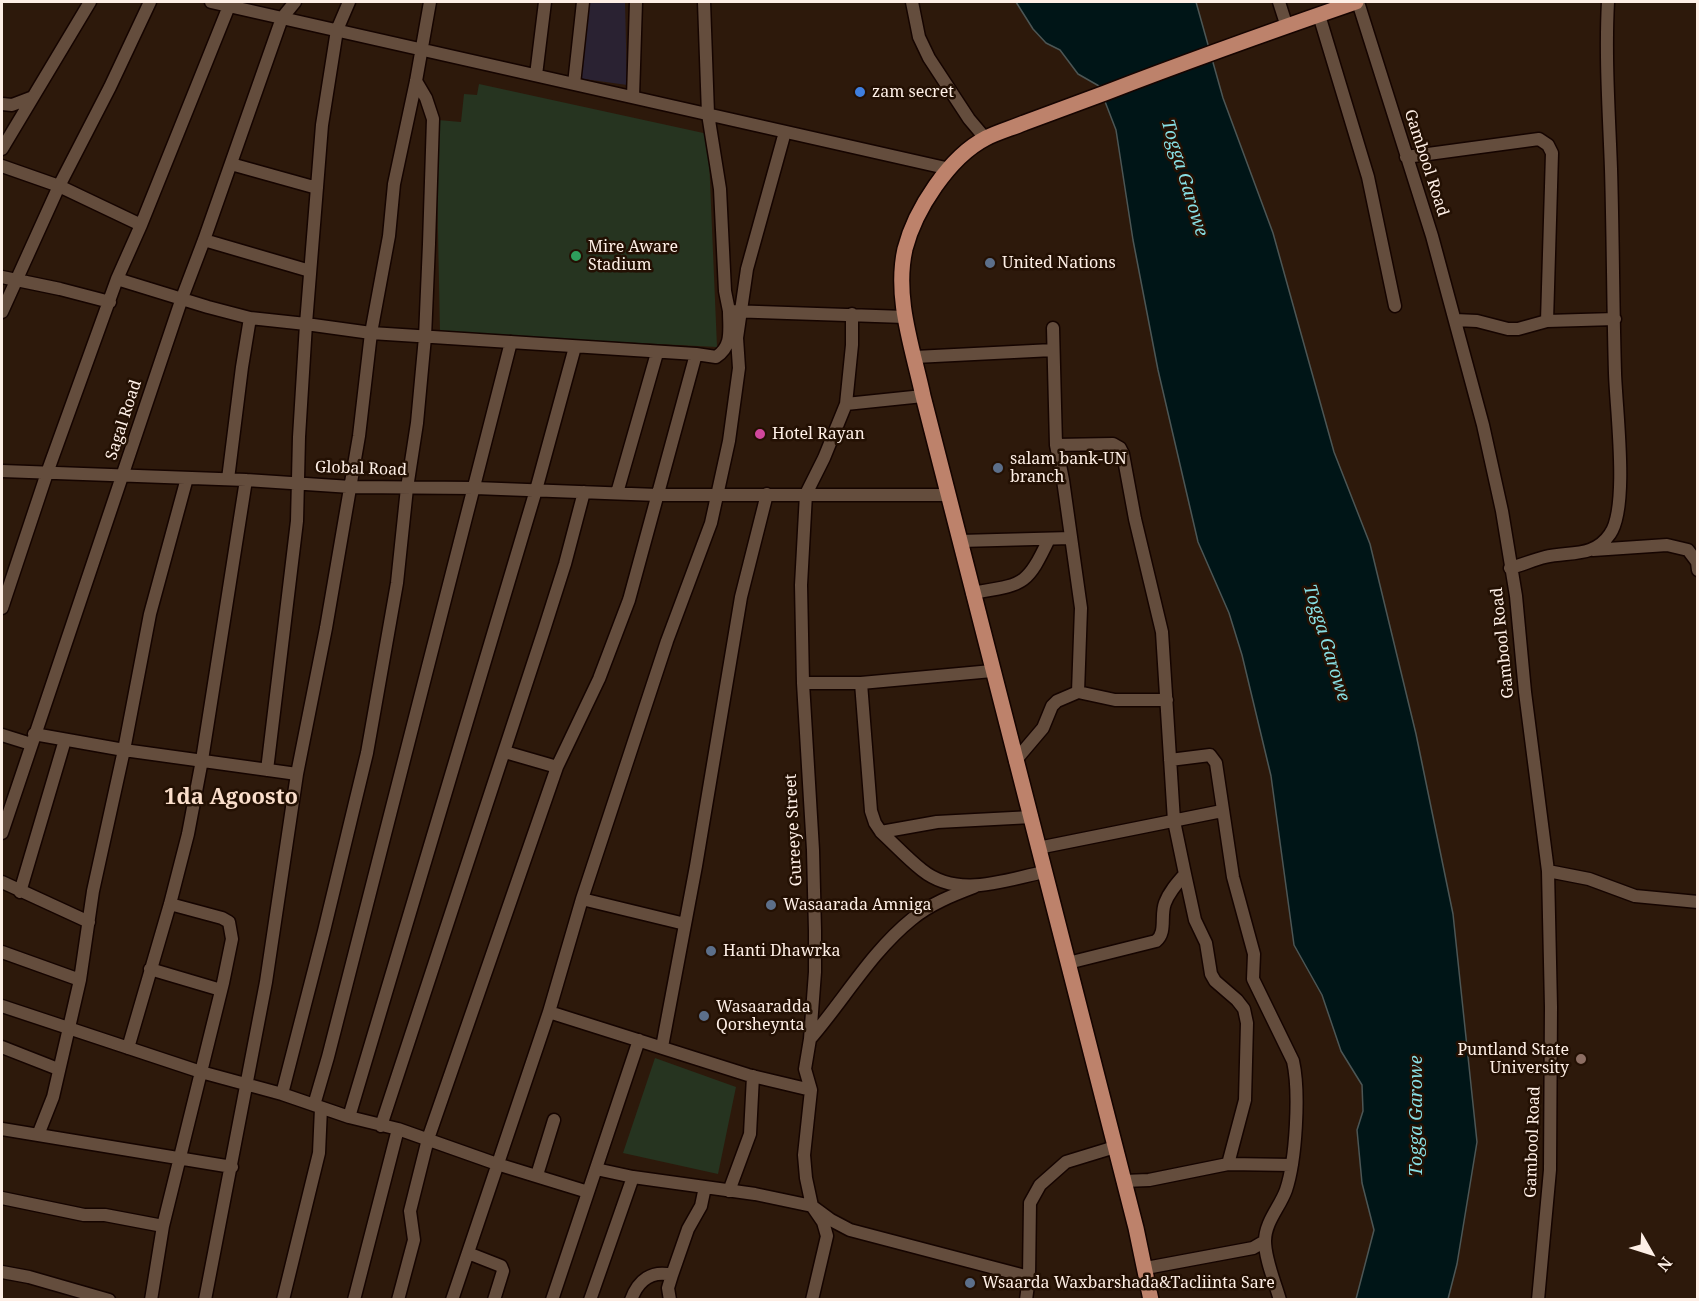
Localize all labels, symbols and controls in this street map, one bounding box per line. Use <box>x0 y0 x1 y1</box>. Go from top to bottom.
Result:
place label: zam secret <box>872 82 954 102</box>
marker: zam secret <box>853 85 867 99</box>
street label: Gambool Road <box>1400 107 1452 219</box>
water label: Togga Garowe <box>1156 117 1212 239</box>
place label: Mire Aware Stadium <box>588 237 678 275</box>
marker: Mire Aware Stadium <box>569 249 583 263</box>
place label: United Nations <box>1002 253 1116 273</box>
marker: United Nations <box>983 256 997 270</box>
street label: Sagal Road <box>102 378 146 462</box>
place label: Hotel Rayan <box>772 424 865 444</box>
marker: Hotel Rayan <box>753 427 767 441</box>
place label: salam bank-UN branch <box>1010 449 1127 487</box>
street label: Global Road <box>315 458 407 480</box>
marker: salam bank-UN branch <box>991 461 1005 475</box>
water label: Togga Garowe <box>1298 582 1354 704</box>
street label: Gambool Road <box>1488 587 1518 699</box>
street label: Gureeye Street <box>781 773 807 887</box>
district label: 1da Agoosto <box>164 785 298 811</box>
place label: Wasaarada Amniga <box>783 895 932 915</box>
marker: Wasaarada Amniga <box>764 898 778 912</box>
place label: Hanti Dhawrka <box>723 941 840 961</box>
marker: Hanti Dhawrka <box>704 944 718 958</box>
place label: Wasaaradda Qorsheynta <box>716 997 811 1035</box>
marker: Wasaaradda Qorsheynta <box>697 1009 711 1023</box>
place label: Puntland State University <box>1457 1040 1569 1078</box>
marker: Puntland State University <box>1574 1052 1588 1066</box>
water label: Togga Garowe <box>1406 1055 1428 1177</box>
street label: Gambool Road <box>1521 1086 1545 1198</box>
north arrow <box>1621 1223 1681 1283</box>
text: N <box>1652 1252 1678 1276</box>
place label: Wsaarda Waxbarshada&Tacliinta Sare <box>982 1273 1275 1293</box>
marker: Wsaarda Waxbarshada&Tacliinta Sare <box>963 1276 977 1290</box>

